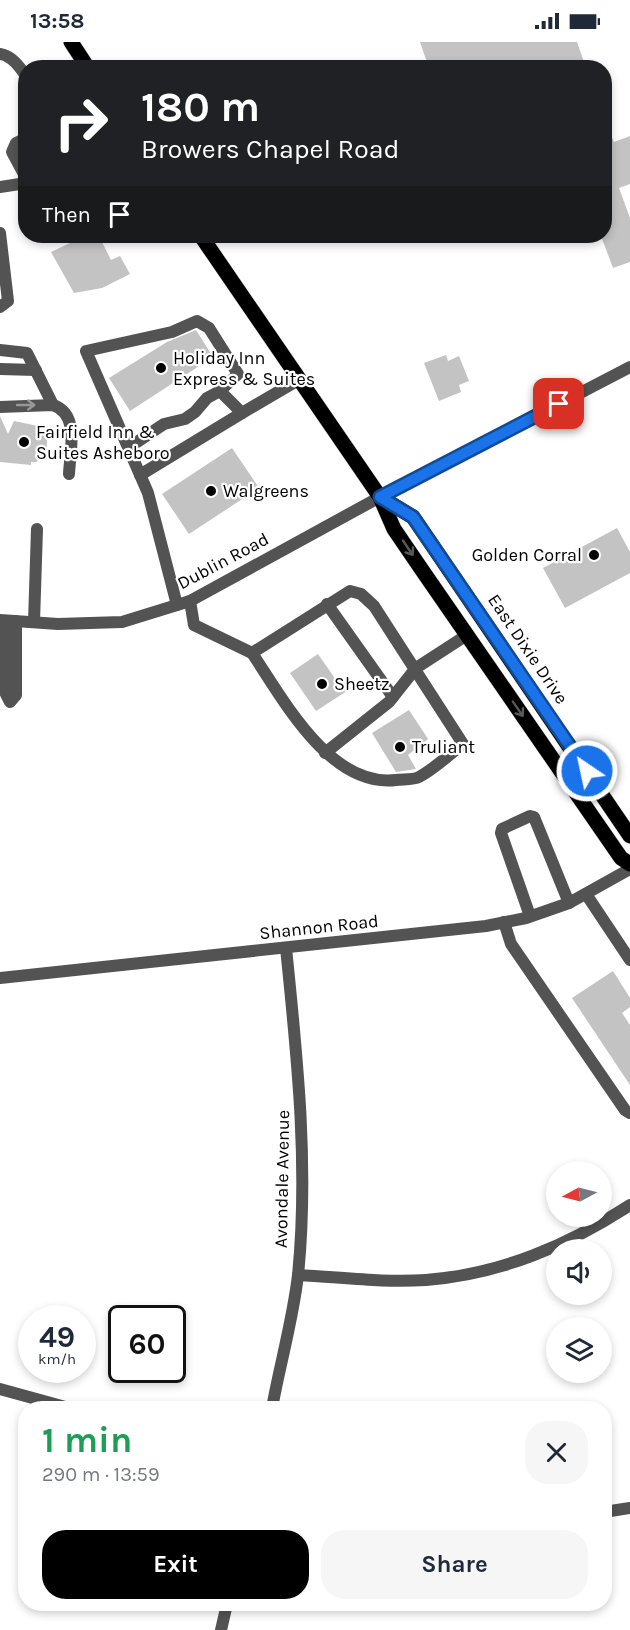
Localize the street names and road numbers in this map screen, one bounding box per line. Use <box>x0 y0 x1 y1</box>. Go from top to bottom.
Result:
street label: Dublin Road <box>173 528 273 594</box>
street label: East Dixie Drive <box>483 590 573 708</box>
street label: Shannon Road <box>258 910 380 944</box>
street label: Avondale Avenue <box>270 1110 294 1248</box>

